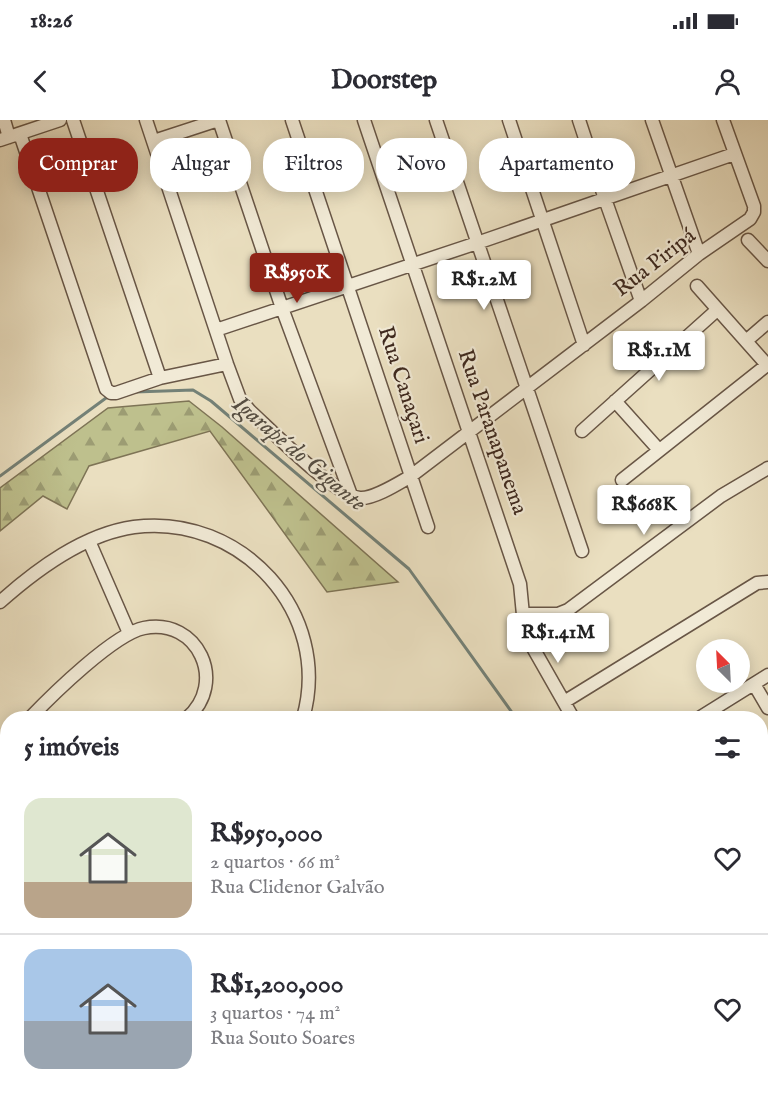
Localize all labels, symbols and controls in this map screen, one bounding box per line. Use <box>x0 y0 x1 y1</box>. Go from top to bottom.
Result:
text: 18:26 <box>30 7 72 35</box>
text: Doorstep <box>331 64 437 98</box>
icon: back <box>24 65 57 98</box>
icon: person <box>711 65 744 98</box>
chip: Comprar <box>18 138 138 192</box>
chip: Alugar <box>150 138 251 192</box>
chip: Filtros <box>263 138 364 192</box>
chip: Novo <box>376 138 467 192</box>
chip: Apartamento <box>479 138 635 192</box>
street label: Rua Piripá <box>608 222 702 304</box>
pin: R$950K <box>248 253 346 304</box>
text: R$950K <box>264 260 330 285</box>
pin: R$1.2M <box>435 260 533 311</box>
text: R$1.2M <box>451 267 517 292</box>
street label: Rua Canaçari <box>371 323 435 447</box>
pin: R$1.1M <box>610 331 708 382</box>
text: R$1.1M <box>627 338 691 363</box>
street label: Rua Paranapanema <box>451 346 534 519</box>
water label: Igarapé do Gigante <box>225 388 372 519</box>
pin: R$668K <box>595 485 693 536</box>
text: R$668K <box>611 492 677 517</box>
pin: R$1.41M <box>503 613 613 664</box>
text: R$1.41M <box>521 620 595 645</box>
north arrow <box>696 639 750 693</box>
map controls <box>696 639 750 693</box>
text: 5 imóveis <box>24 731 119 764</box>
icon: filters <box>711 731 744 764</box>
text: R$950,000 <box>210 817 323 850</box>
icon: home <box>72 822 144 894</box>
icon: heart <box>711 842 744 875</box>
text: 2 quartos · 66 m² <box>210 850 340 875</box>
text: Rua Clidenor Galvão <box>210 875 384 900</box>
text: R$1,200,000 <box>210 968 344 1001</box>
icon: home <box>72 973 144 1045</box>
icon: heart <box>711 993 744 1026</box>
text: 3 quartos · 74 m² <box>210 1001 340 1026</box>
text: Rua Souto Soares <box>210 1026 355 1051</box>

